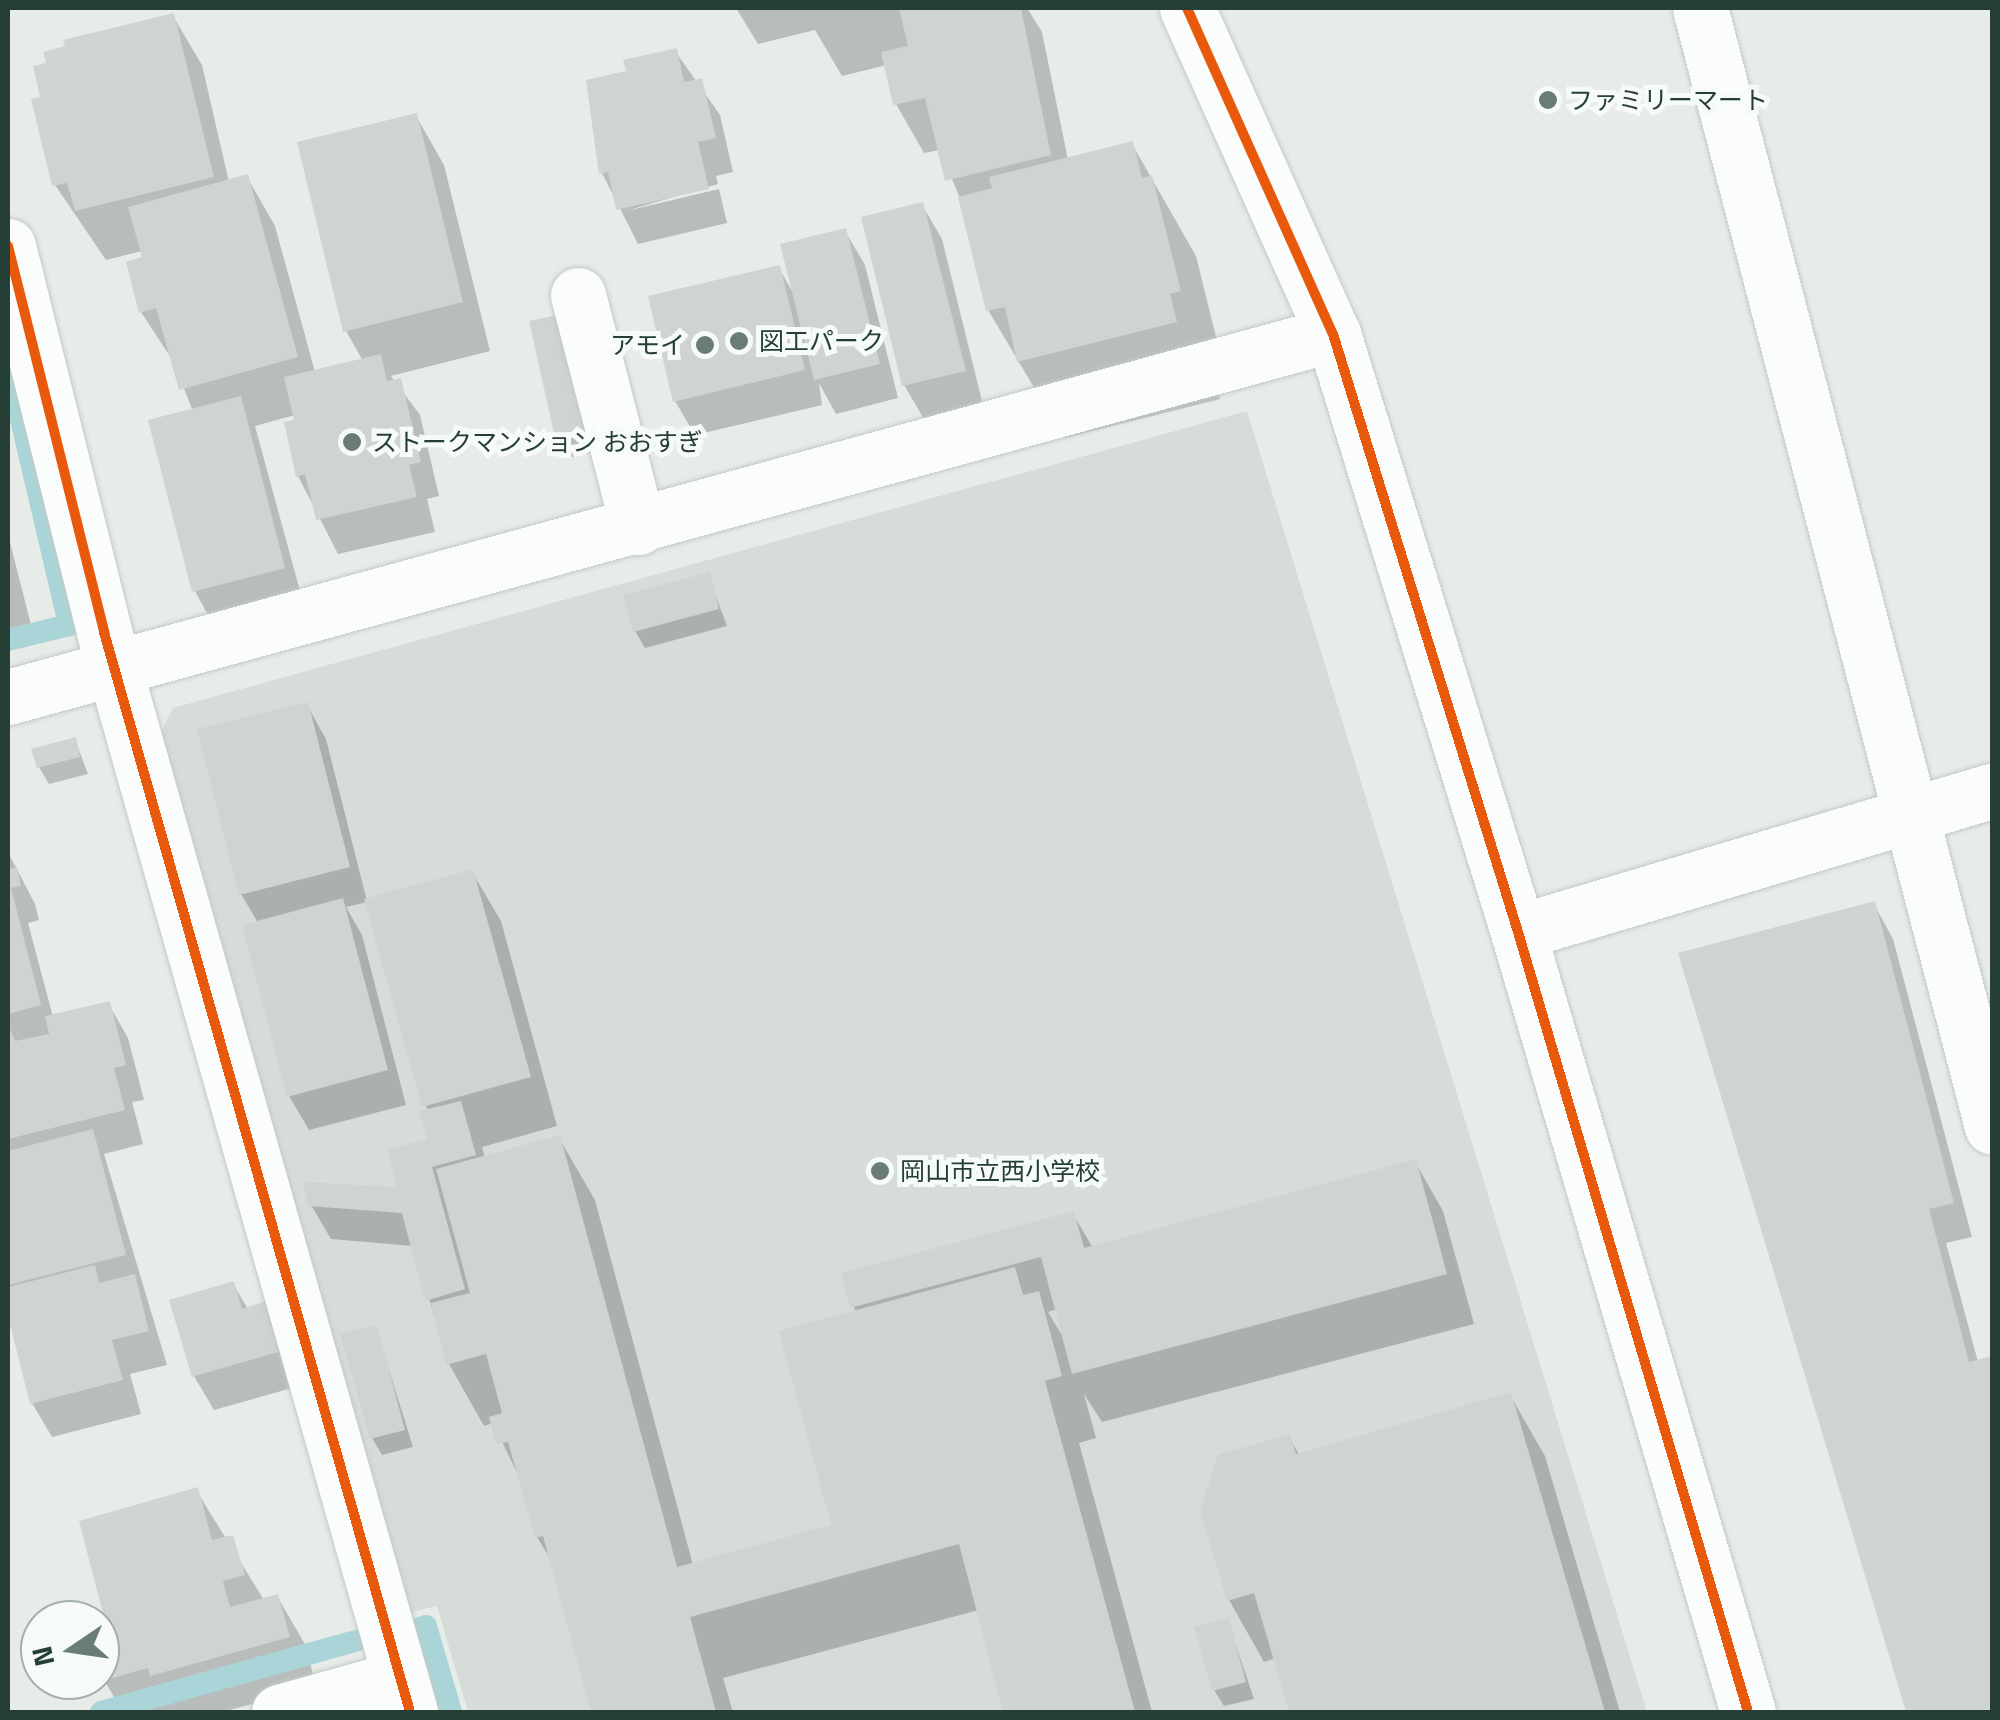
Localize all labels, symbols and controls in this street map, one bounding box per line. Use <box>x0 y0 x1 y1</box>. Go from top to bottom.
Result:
place label: ファミリーマート <box>1568 85 1768 115</box>
marker: ファミリーマート <box>1537 89 1559 111</box>
place label: 図工パーク <box>759 326 884 356</box>
place label: アモイ <box>610 330 685 360</box>
marker: 図工パーク <box>728 330 750 352</box>
marker: アモイ <box>694 334 716 356</box>
place label: ストークマンション おおすぎ <box>372 427 702 457</box>
marker: ストークマンション おおすぎ <box>341 431 363 453</box>
place label: 岡山市立西小学校 <box>900 1156 1100 1186</box>
marker: 岡山市立西小学校 <box>869 1160 891 1182</box>
north arrow <box>20 1600 120 1700</box>
text: N <box>19 1642 65 1671</box>

